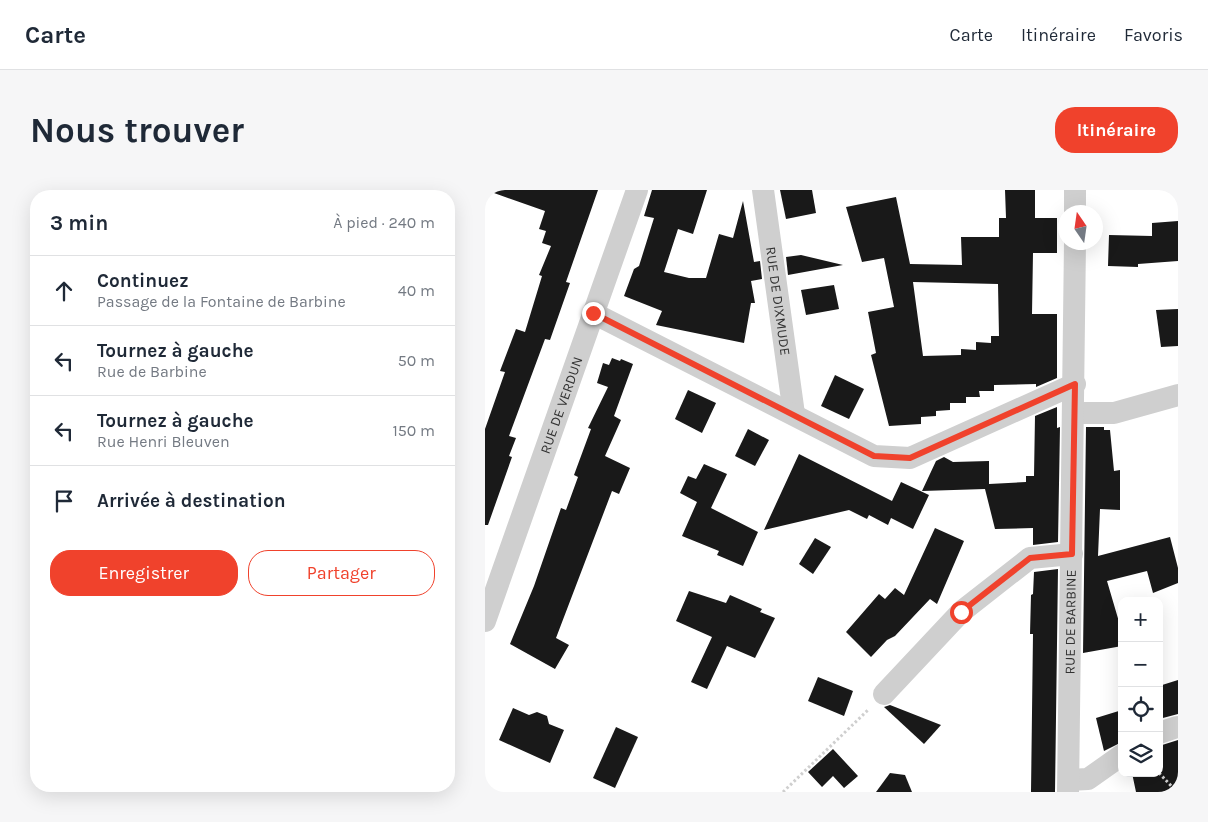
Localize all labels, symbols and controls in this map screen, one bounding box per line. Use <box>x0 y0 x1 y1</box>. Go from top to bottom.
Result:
text: Carte <box>25 21 86 49</box>
text: Carte <box>950 24 993 46</box>
text: Itinéraire <box>1021 24 1096 46</box>
text: Favoris <box>1124 24 1183 46</box>
button: Itinéraire <box>1055 107 1178 153</box>
text: Nous trouver <box>30 110 244 151</box>
north arrow <box>1058 205 1103 250</box>
text: 3 min <box>50 211 108 235</box>
text: À pied · 240 m <box>333 213 435 232</box>
street label: RUE DE DIXMUDE <box>762 246 794 357</box>
text: Continuez <box>97 270 189 292</box>
icon: ahead <box>50 277 78 305</box>
text: 40 m <box>398 281 435 300</box>
text: Passage de la Fontaine de Barbine <box>97 292 346 311</box>
route end <box>582 302 605 325</box>
text: Tournez à gauche <box>97 340 254 362</box>
icon: left <box>50 347 78 375</box>
text: 50 m <box>398 351 435 370</box>
street label: RUE DE VERDUN <box>537 354 587 456</box>
text: Rue de Barbine <box>97 362 207 381</box>
text: Tournez à gauche <box>97 410 254 432</box>
icon: left <box>50 417 78 445</box>
text: 150 m <box>392 421 435 440</box>
text: Rue Henri Bleuven <box>97 432 230 451</box>
icon: arrive <box>50 487 78 515</box>
text: Arrivée à destination <box>97 490 286 512</box>
button: Enregistrer <box>50 550 238 596</box>
button: Partager <box>248 550 435 596</box>
street label: RUE DE BARBINE <box>1061 570 1080 675</box>
map controls <box>1118 597 1163 777</box>
button: + <box>1118 597 1163 642</box>
route start <box>950 601 973 624</box>
button: − <box>1118 642 1163 687</box>
button: locate <box>1118 687 1163 732</box>
button: layers <box>1118 732 1163 777</box>

